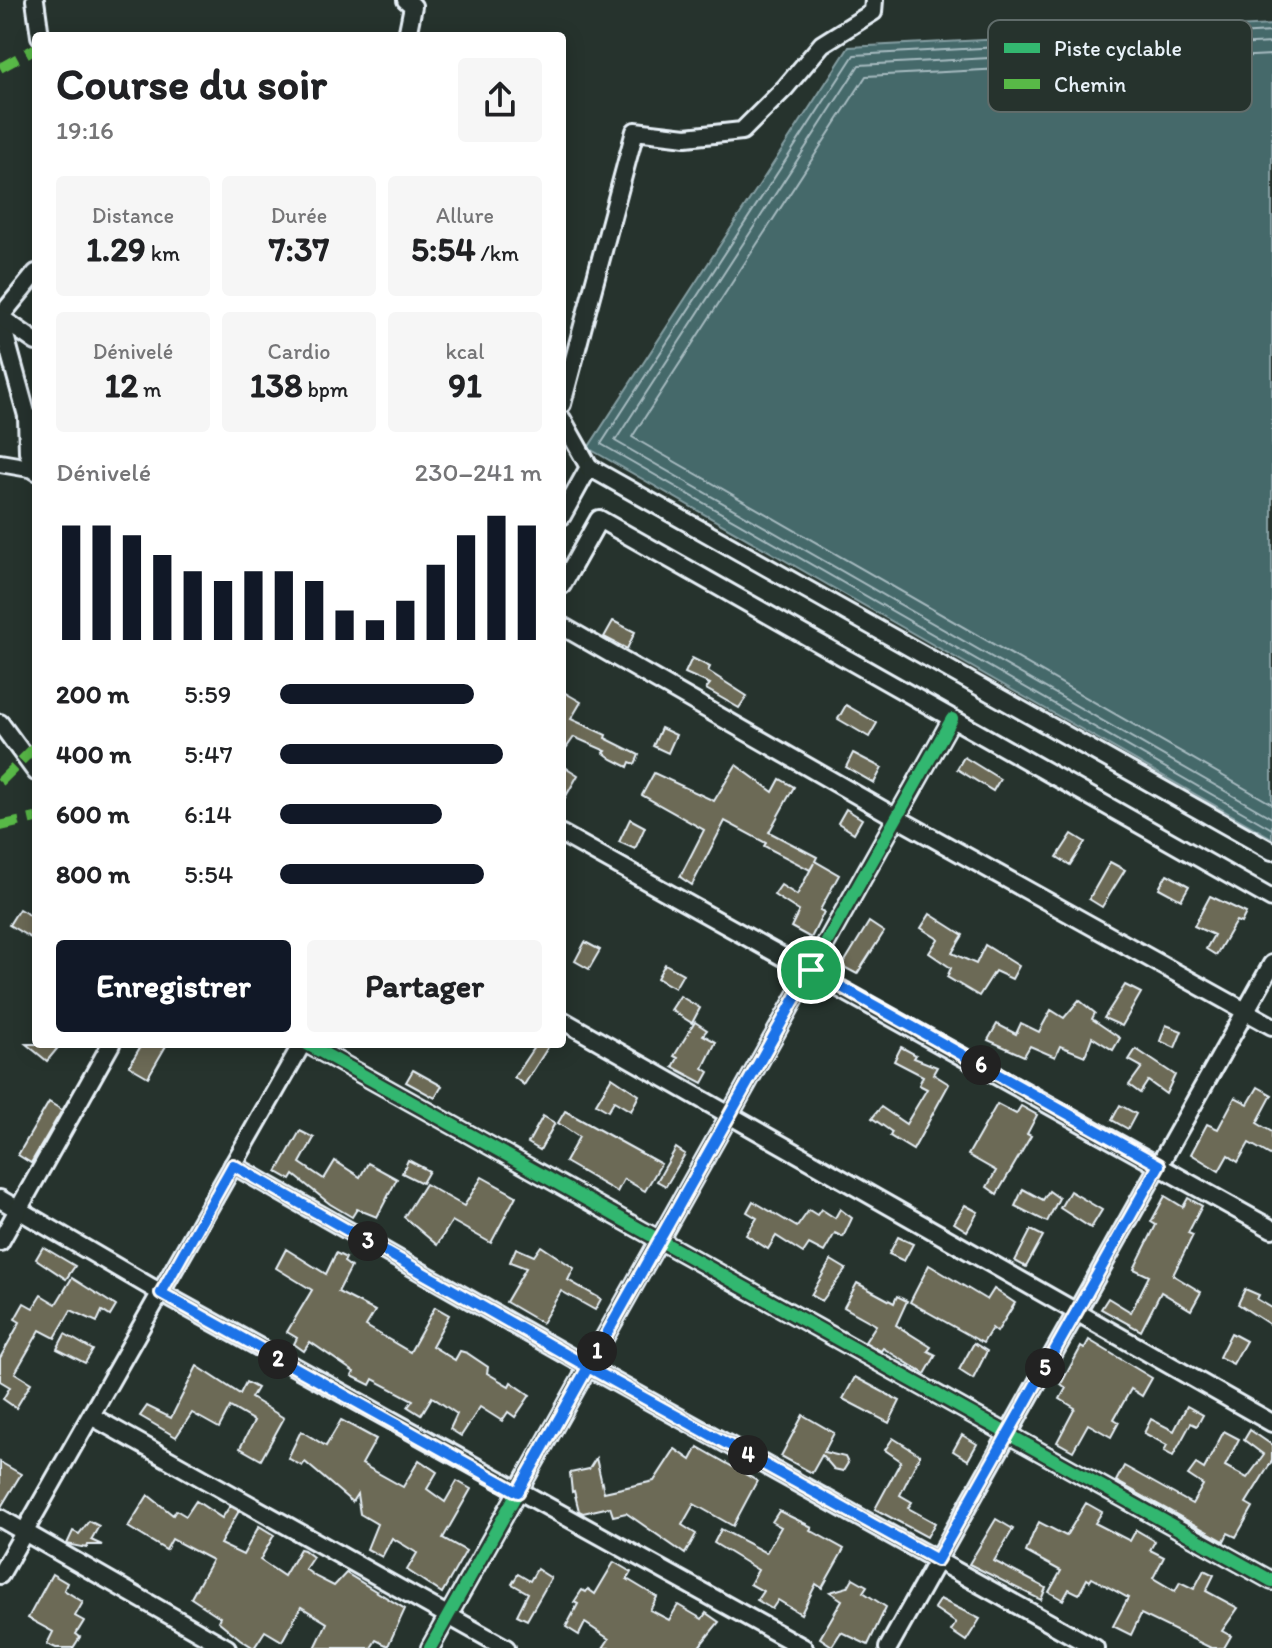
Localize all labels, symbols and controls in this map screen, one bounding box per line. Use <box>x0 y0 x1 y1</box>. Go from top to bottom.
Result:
legend <box>988 20 1252 112</box>
text: Piste cyclable <box>1054 35 1182 62</box>
text: Course du soir <box>56 57 327 110</box>
button: share <box>458 58 542 142</box>
text: Chemin <box>1054 71 1127 98</box>
text: 19:16 <box>56 114 114 146</box>
text: Distance <box>92 202 174 229</box>
text: Durée <box>271 202 327 229</box>
text: Allure <box>436 202 494 229</box>
text: 1.29 <box>86 229 146 270</box>
text: 7:37 <box>269 229 329 270</box>
text: 5:54 <box>411 229 476 270</box>
text: km <box>146 240 180 267</box>
text: /km <box>476 240 519 267</box>
text: Dénivelé <box>93 338 173 365</box>
text: Cardio <box>268 338 330 365</box>
text: kcal <box>445 338 485 365</box>
text: 12 <box>104 365 138 406</box>
text: 138 <box>250 365 303 406</box>
text: 91 <box>448 365 482 406</box>
text: m <box>138 376 162 403</box>
text: bpm <box>303 376 348 403</box>
text: Dénivelé <box>56 456 151 488</box>
text: 230–241 m <box>415 456 542 488</box>
text: 200 m <box>56 678 129 710</box>
text: 5:59 <box>184 678 231 710</box>
text: 400 m <box>56 738 131 770</box>
text: 5:47 <box>184 738 233 770</box>
text: 600 m <box>56 798 130 830</box>
text: 6:14 <box>184 798 232 830</box>
text: 800 m <box>56 858 130 890</box>
text: 5:54 <box>184 858 233 890</box>
pin <box>777 936 845 1004</box>
button: Enregistrer <box>56 940 291 1032</box>
button: Partager <box>307 940 542 1032</box>
icon: arrive <box>789 948 833 992</box>
pin: 6 <box>961 1045 1001 1085</box>
text: 6 <box>975 1051 987 1078</box>
pin: 3 <box>348 1221 388 1261</box>
text: 3 <box>362 1227 374 1254</box>
pin: 1 <box>577 1331 617 1371</box>
text: 1 <box>592 1337 602 1364</box>
pin: 2 <box>258 1339 298 1379</box>
text: 2 <box>272 1345 284 1372</box>
pin: 5 <box>1025 1348 1065 1388</box>
text: 5 <box>1039 1354 1051 1381</box>
pin: 4 <box>728 1435 768 1475</box>
text: 4 <box>741 1441 755 1468</box>

